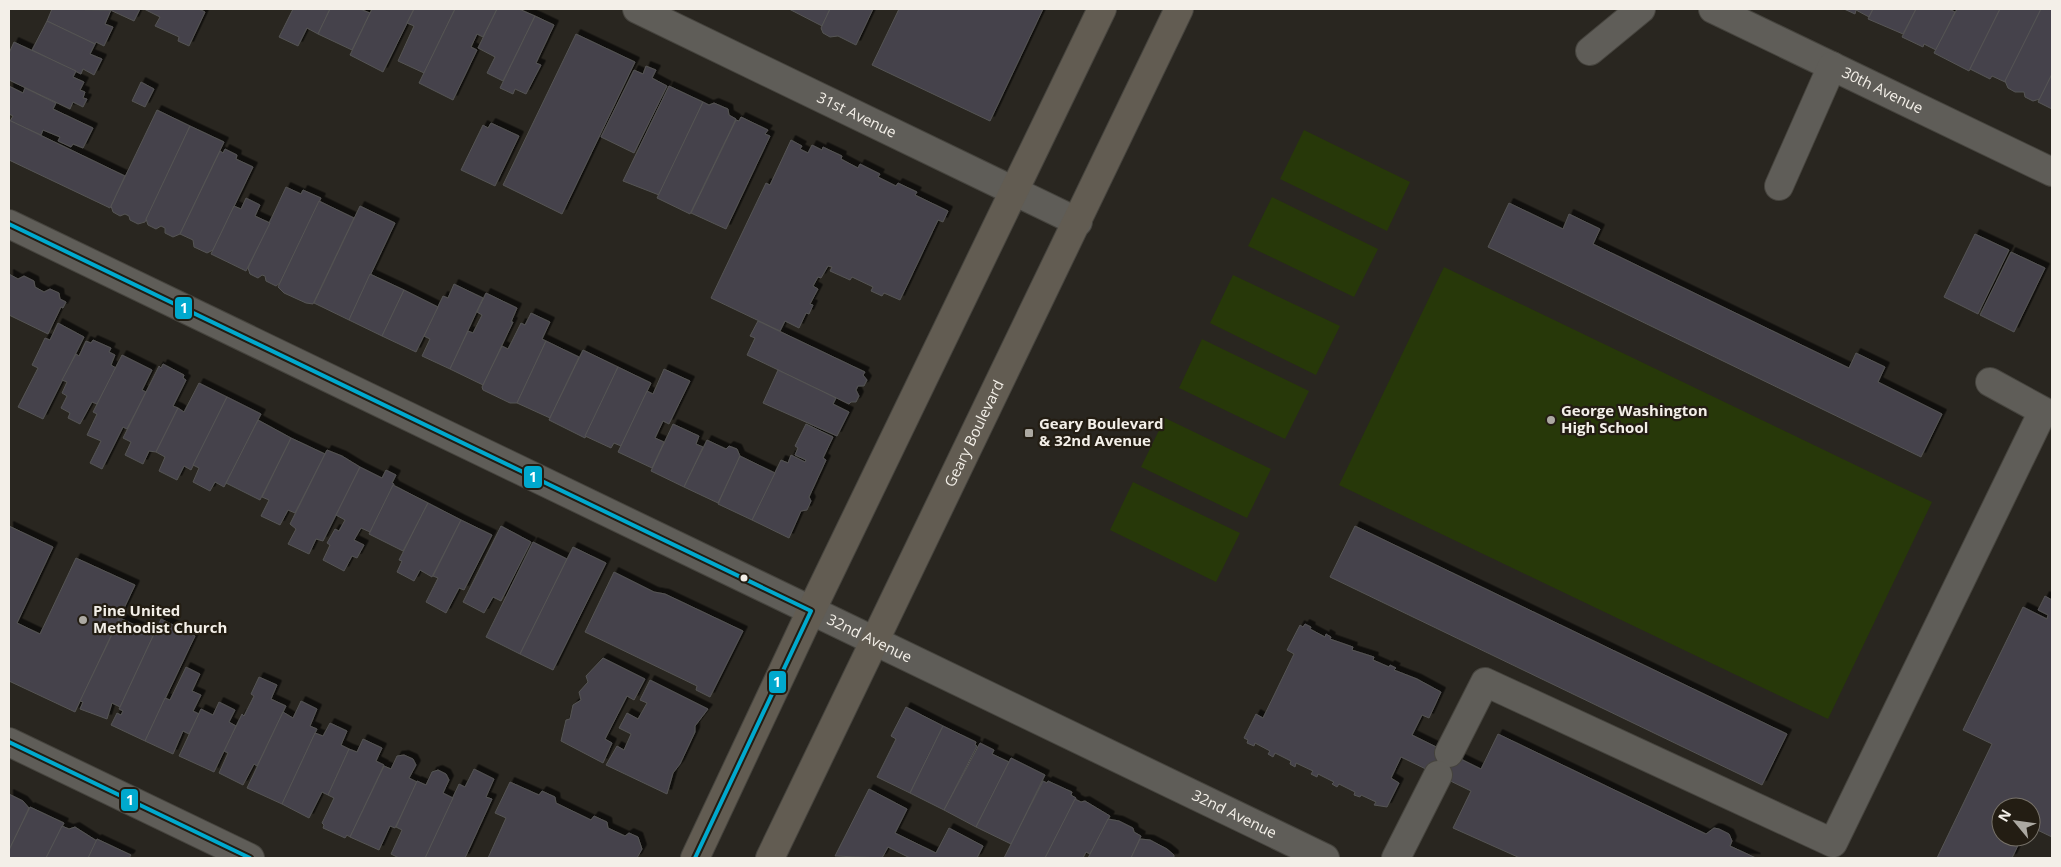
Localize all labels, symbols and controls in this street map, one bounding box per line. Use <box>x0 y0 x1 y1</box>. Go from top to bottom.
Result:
street label: 30th Avenue <box>1839 62 1927 118</box>
street label: 31st Avenue <box>814 87 900 142</box>
line badge: 1 <box>174 296 193 320</box>
text: 1 <box>180 298 188 317</box>
street label: Geary Boulevard <box>939 376 1008 490</box>
place label: George Washington High School <box>1561 400 1708 437</box>
place label: Geary Boulevard & 32nd Avenue <box>1039 413 1164 450</box>
marker: George Washington High School <box>1545 414 1557 426</box>
marker: Geary Boulevard & 32nd Avenue <box>1023 427 1035 439</box>
line badge: 1 <box>523 465 543 489</box>
text: 1 <box>529 467 537 486</box>
unlabelled marker <box>739 573 749 583</box>
place label: Pine United Methodist Church <box>93 600 227 637</box>
street label: 32nd Avenue <box>824 609 915 667</box>
marker: Pine United Methodist Church <box>77 614 89 626</box>
line badge: 1 <box>768 670 787 694</box>
text: 1 <box>773 672 781 691</box>
street label: 32nd Avenue <box>1189 784 1280 842</box>
line badge: 1 <box>120 788 139 812</box>
text: 1 <box>126 790 134 809</box>
north arrow <box>1991 797 2041 847</box>
text: N <box>1993 806 2015 825</box>

